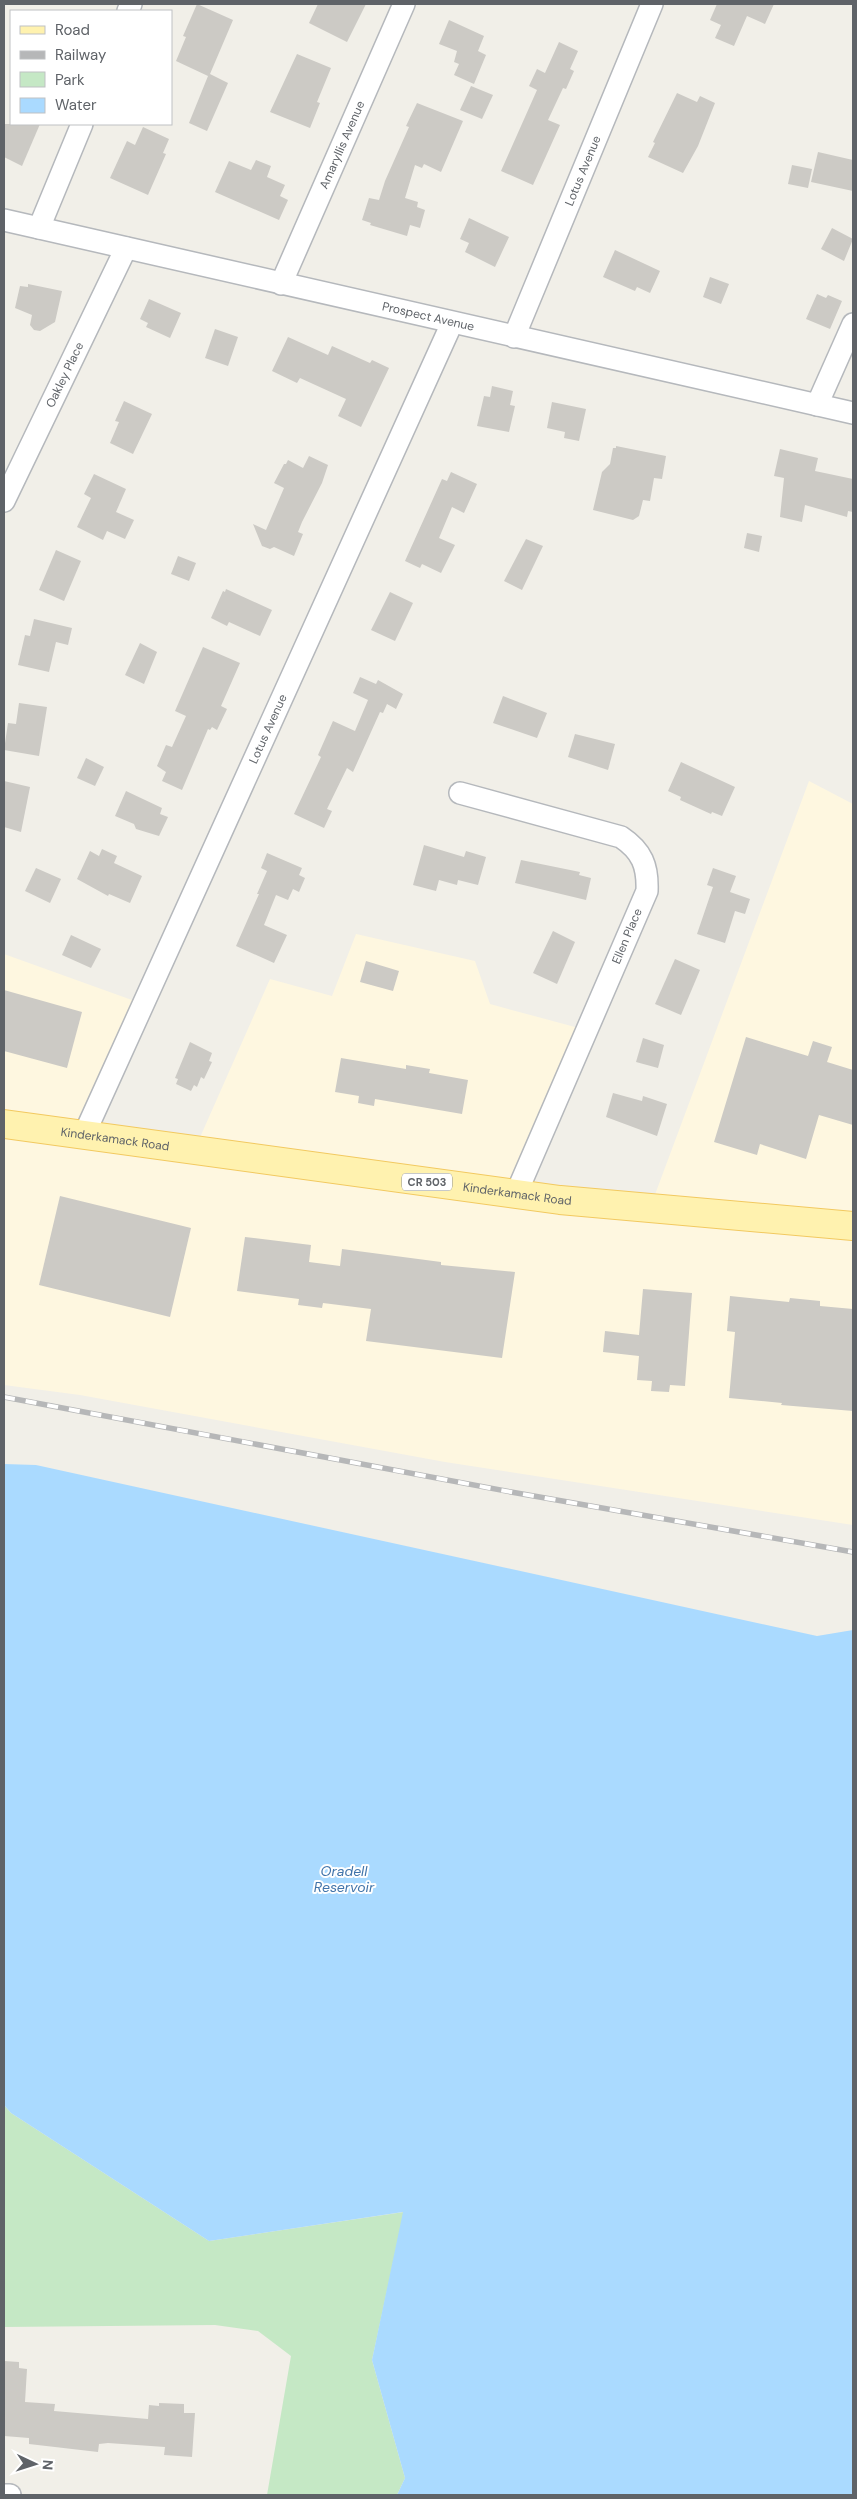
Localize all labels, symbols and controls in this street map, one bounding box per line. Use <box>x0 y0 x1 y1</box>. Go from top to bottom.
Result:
legend <box>10 10 172 125</box>
text: Road <box>55 20 90 40</box>
text: Railway <box>55 45 107 65</box>
text: Park <box>55 70 85 90</box>
text: Water <box>55 95 97 115</box>
street label: Amaryllis Avenue <box>316 98 369 191</box>
street label: Lotus Avenue <box>561 133 605 208</box>
street label: Prospect Avenue <box>381 298 476 335</box>
street label: Oakley Place <box>42 339 87 410</box>
street label: Lotus Avenue <box>245 692 291 766</box>
street label: Ellen Place <box>608 906 646 966</box>
street label: Kinderkamack Road <box>60 1124 170 1155</box>
road number: CR 503 <box>402 1174 452 1190</box>
street label: Kinderkamack Road <box>462 1179 572 1209</box>
water label: Oradell Reservoir <box>314 1862 375 1896</box>
north arrow <box>10 2439 60 2489</box>
text: N <box>39 2459 57 2471</box>

